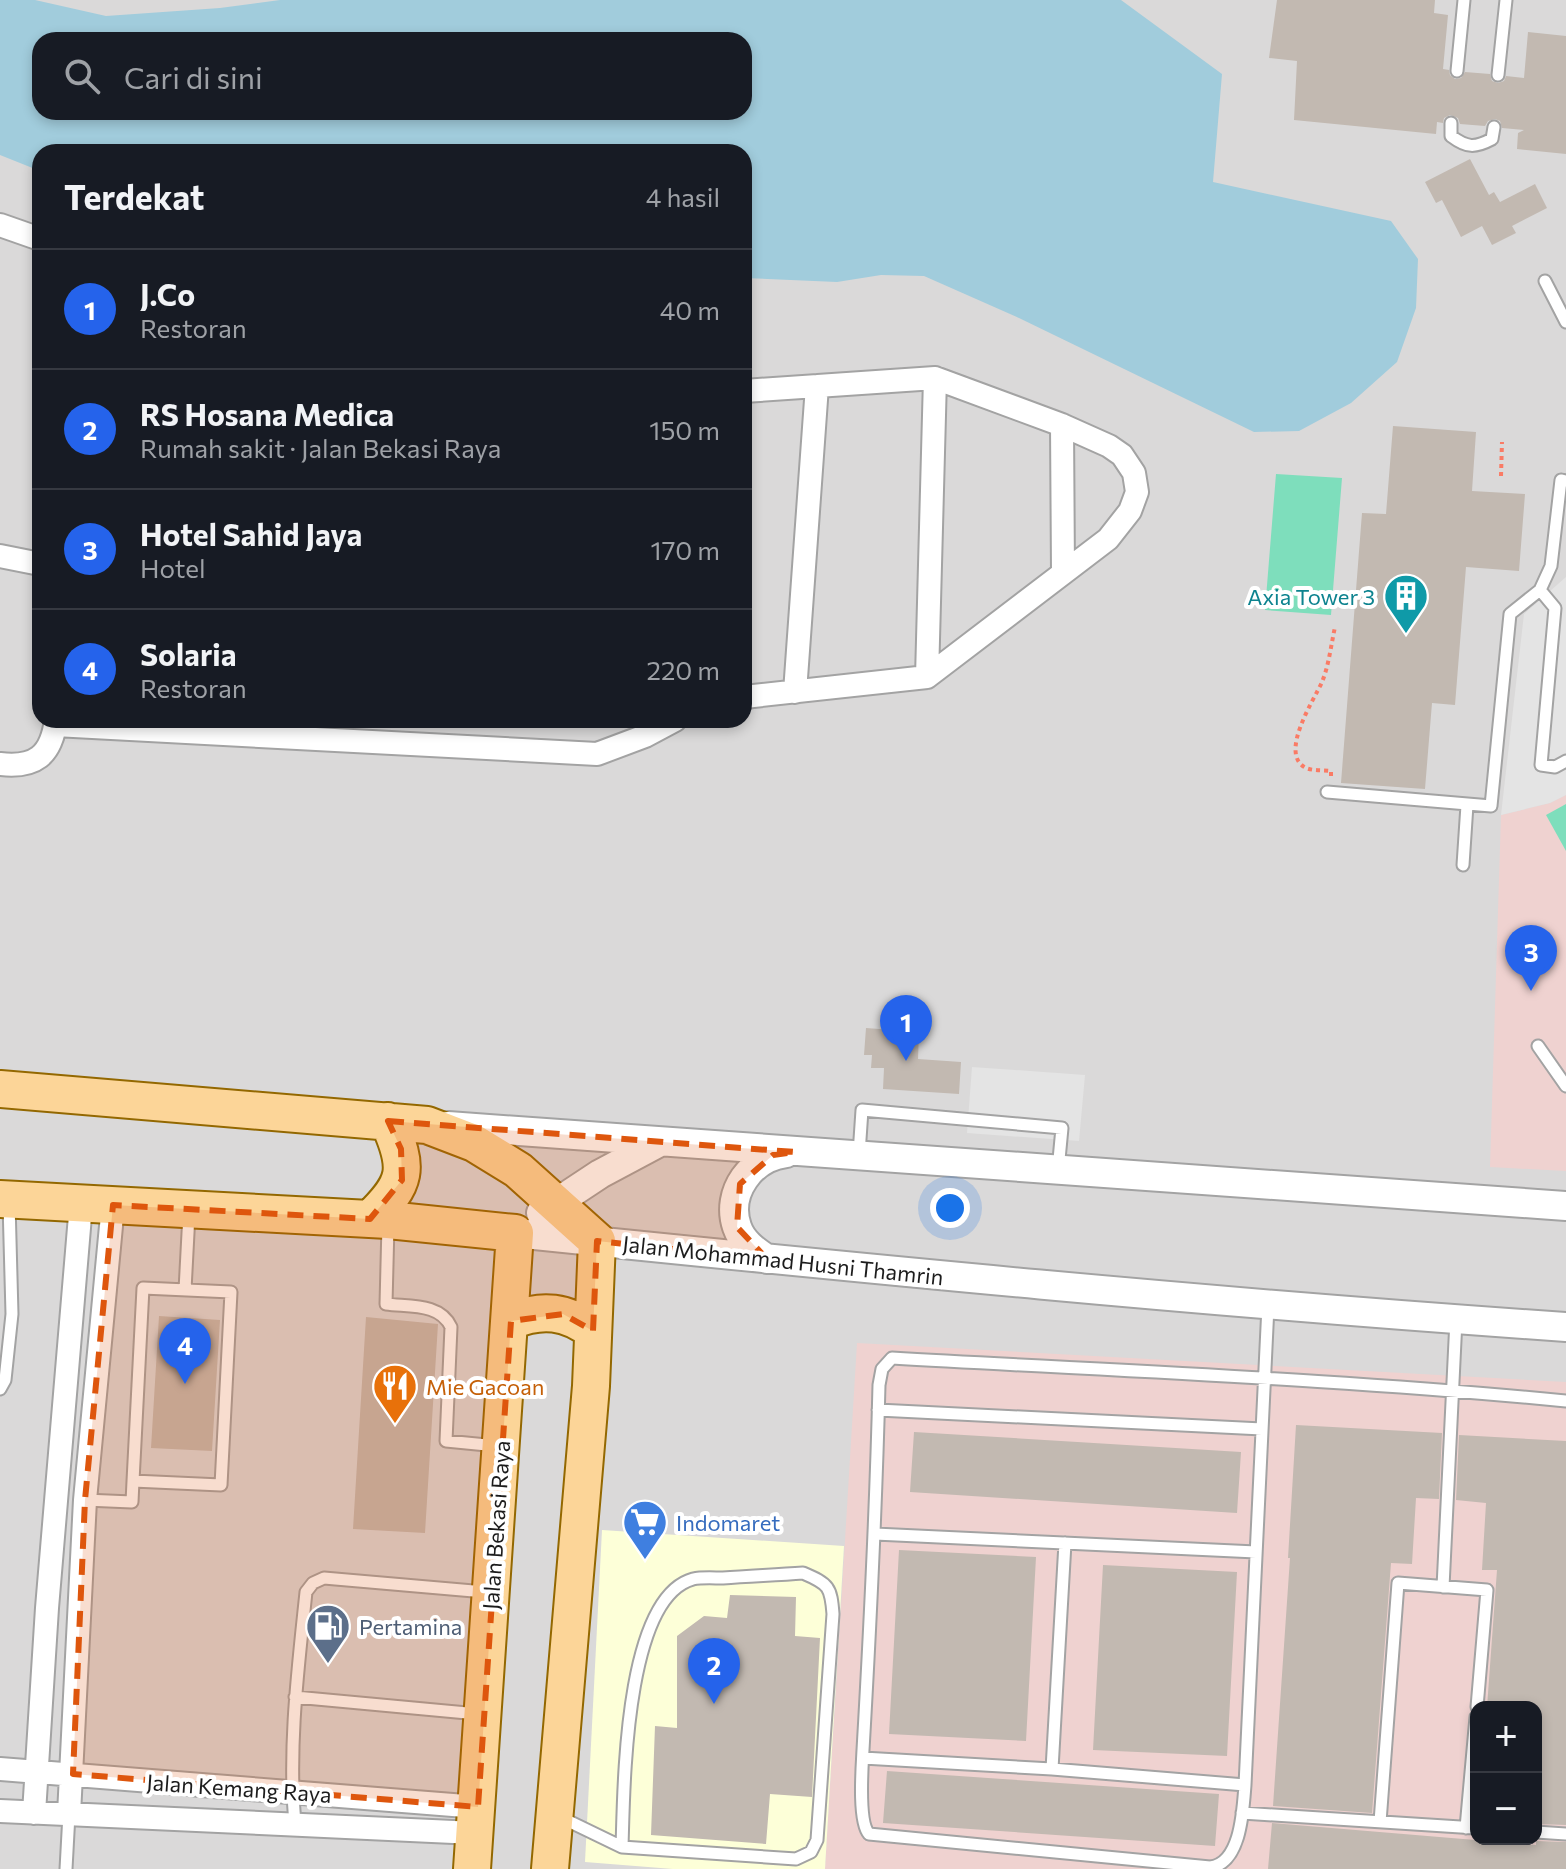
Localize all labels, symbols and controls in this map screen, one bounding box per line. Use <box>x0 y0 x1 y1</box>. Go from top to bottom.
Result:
search box <box>32 32 752 120</box>
icon: search <box>60 54 104 98</box>
text: Cari di sini <box>124 58 263 95</box>
text: Terdekat <box>64 175 205 217</box>
text: 4 hasil <box>646 181 720 212</box>
text: J.Co <box>140 275 195 312</box>
text: 1 <box>84 294 96 325</box>
text: 40 m <box>660 294 720 325</box>
text: Restoran <box>140 312 247 343</box>
text: RS Hosana Medica <box>140 395 394 432</box>
text: 2 <box>83 414 97 445</box>
text: 150 m <box>649 414 720 445</box>
text: Rumah sakit · Jalan Bekasi Raya <box>140 432 501 463</box>
text: Hotel Sahid Jaya <box>140 515 362 552</box>
text: 3 <box>82 534 98 565</box>
text: 170 m <box>651 534 720 565</box>
text: Hotel <box>140 552 206 583</box>
building icon: Axia Tower 3 <box>1382 572 1430 635</box>
place label: Axia Tower 3 <box>1247 583 1375 610</box>
text: Solaria <box>140 635 236 672</box>
text: 4 <box>82 654 98 685</box>
text: 220 m <box>647 654 720 685</box>
text: Restoran <box>140 672 247 703</box>
pin: 3 <box>1505 925 1557 991</box>
pin: 1 <box>880 995 932 1061</box>
your location <box>930 1188 970 1228</box>
street label: Jalan Mohammad Husni Thamrin <box>621 1230 945 1290</box>
pin: 4 <box>159 1318 211 1384</box>
restaurant icon: Mie Gacoan <box>371 1362 419 1425</box>
place label: Mie Gacoan <box>426 1373 544 1400</box>
street label: Jalan Bekasi Raya <box>477 1439 515 1611</box>
supermarket icon: Indomaret <box>621 1498 669 1561</box>
place label: Indomaret <box>676 1509 780 1536</box>
fuel station icon: Pertamina <box>304 1602 352 1665</box>
place label: Pertamina <box>359 1613 462 1640</box>
pin: 2 <box>688 1638 740 1704</box>
map controls <box>1470 1701 1542 1845</box>
button: + <box>1470 1701 1542 1773</box>
street label: Jalan Kemang Raya <box>146 1768 332 1808</box>
button: − <box>1470 1773 1542 1845</box>

